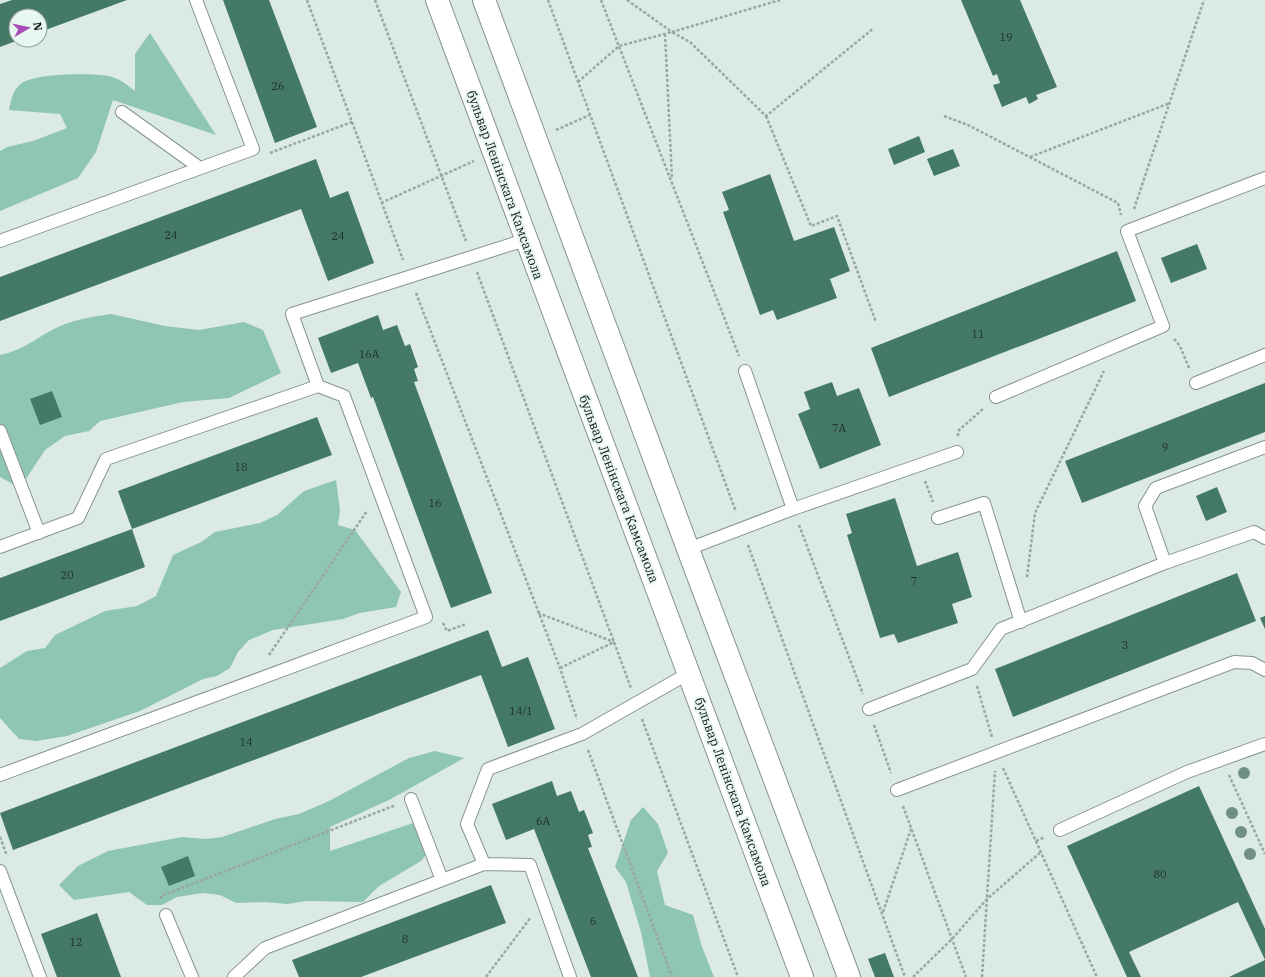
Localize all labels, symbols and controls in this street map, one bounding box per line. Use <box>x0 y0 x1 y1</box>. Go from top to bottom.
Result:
north arrow <box>8 8 48 48</box>
text: N <box>30 21 46 32</box>
house number: 19 <box>999 30 1013 44</box>
house number: 26 <box>271 79 285 93</box>
street label: бульвар Ленінскага Камсамола <box>463 88 547 282</box>
house number: 24 <box>164 228 178 242</box>
house number: 24 <box>331 229 345 243</box>
house number: 11 <box>971 327 985 341</box>
house number: 16А <box>359 347 380 361</box>
street label: бульвар Ленінскага Камсамола <box>575 393 663 585</box>
house number: 7А <box>832 421 847 435</box>
house number: 9 <box>1162 440 1168 454</box>
house number: 18 <box>234 460 248 474</box>
house number: 16 <box>428 496 442 510</box>
house number: 20 <box>60 568 74 582</box>
house number: 7 <box>911 574 917 588</box>
house number: 3 <box>1122 638 1128 652</box>
street label: бульвар Ленінскага Камсамола <box>691 695 775 889</box>
house number: 14/1 <box>509 704 533 718</box>
house number: 14 <box>239 735 253 749</box>
house number: 6А <box>536 814 551 828</box>
house number: 80 <box>1153 867 1167 881</box>
house number: 6 <box>590 914 596 928</box>
house number: 8 <box>402 932 408 946</box>
house number: 12 <box>69 935 83 949</box>

